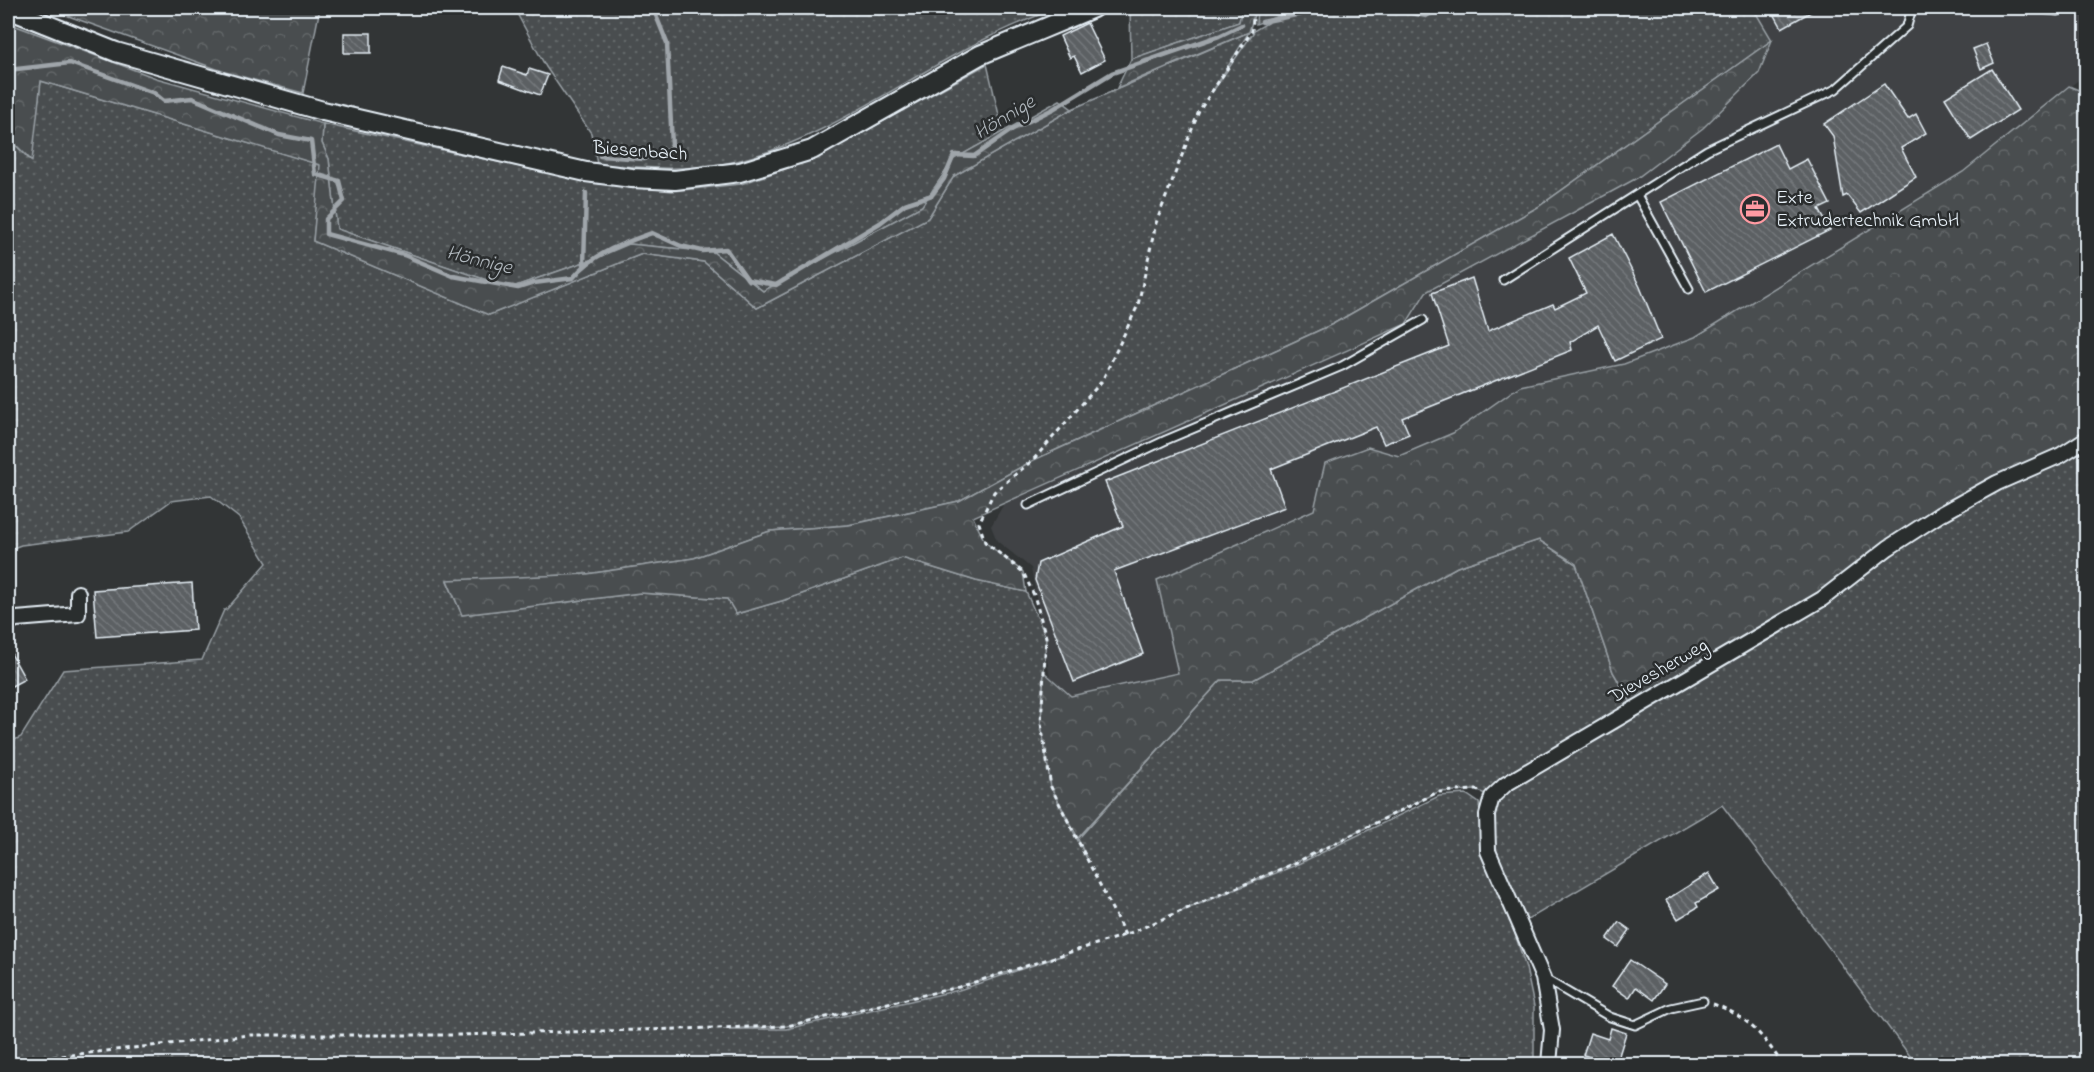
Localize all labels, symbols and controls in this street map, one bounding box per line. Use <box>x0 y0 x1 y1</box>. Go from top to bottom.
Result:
water label: Hönnige <box>969 87 1043 149</box>
street label: Biesenbach <box>591 134 688 170</box>
place label: Exte Extrudertechnik GmbH <box>1776 184 1959 236</box>
office icon: Exte Extrudertechnik GmbH <box>1739 193 1771 225</box>
water label: Hönnige <box>443 238 516 285</box>
street label: Dievesherweg <box>1603 632 1715 714</box>

